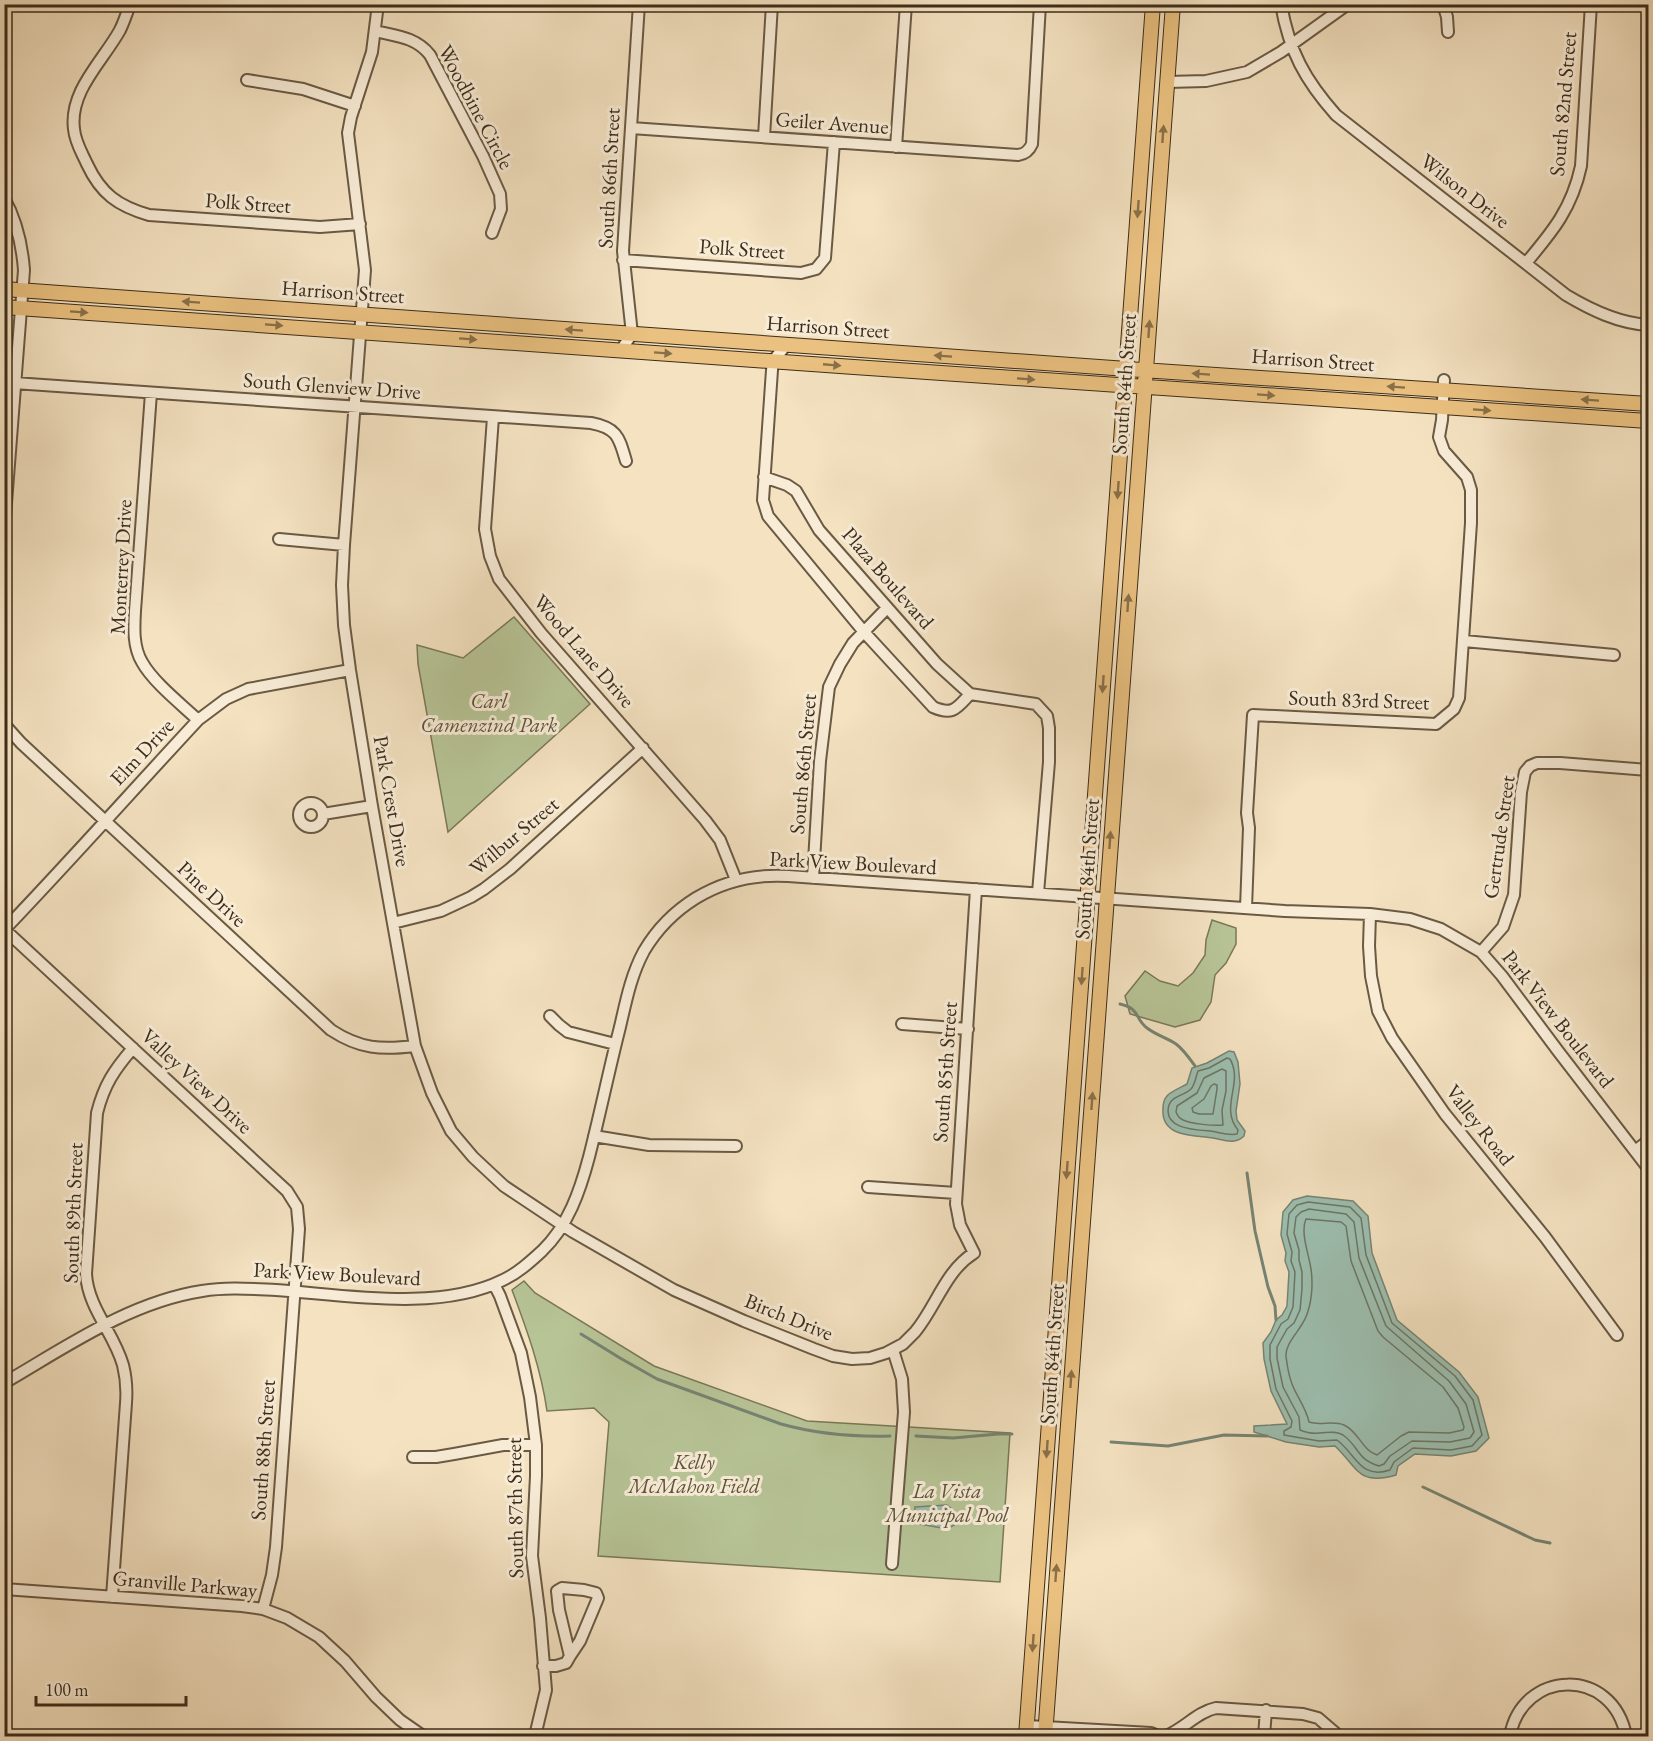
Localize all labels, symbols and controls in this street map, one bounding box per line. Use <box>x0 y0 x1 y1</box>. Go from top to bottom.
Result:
street label: South 82nd Street <box>1543 30 1582 177</box>
street label: Woodbine Circle <box>432 40 520 174</box>
street label: Geiler Avenue <box>775 105 890 140</box>
street label: South 86th Street <box>591 107 626 249</box>
one-way arrow <box>1159 125 1168 144</box>
street label: Wilson Drive <box>1415 147 1516 234</box>
street label: Polk Street <box>204 186 292 219</box>
one-way arrow <box>1134 200 1143 219</box>
street label: Polk Street <box>698 232 786 265</box>
street label: Harrison Street <box>281 274 406 309</box>
one-way arrow <box>181 298 200 307</box>
one-way arrow <box>70 307 89 317</box>
street label: Harrison Street <box>766 309 891 344</box>
street label: South 84th Street <box>1105 312 1142 455</box>
one-way arrow <box>1144 319 1154 338</box>
one-way arrow <box>264 321 283 330</box>
one-way arrow <box>564 325 583 334</box>
one-way arrow <box>459 334 478 344</box>
street label: Harrison Street <box>1251 342 1376 377</box>
one-way arrow <box>653 348 672 358</box>
one-way arrow <box>934 351 953 361</box>
one-way arrow <box>822 360 841 370</box>
street label: South Glenview Drive <box>242 366 422 405</box>
one-way arrow <box>1191 369 1210 378</box>
one-way arrow <box>1017 374 1036 383</box>
one-way arrow <box>1386 382 1405 391</box>
one-way arrow <box>1257 390 1276 400</box>
one-way arrow <box>1581 395 1600 404</box>
one-way arrow <box>1472 405 1491 414</box>
one-way arrow <box>1113 480 1123 499</box>
street label: Monterrey Drive <box>103 499 138 635</box>
street label: Plaza Boulevard <box>837 521 940 635</box>
street label: Wood Lane Drive <box>528 588 641 713</box>
one-way arrow <box>1123 594 1133 613</box>
one-way arrow <box>1098 675 1108 694</box>
street label: South 83rd Street <box>1288 684 1430 715</box>
park label: Carl Camenzind Park <box>421 687 558 738</box>
street label: South 86th Street <box>783 692 822 835</box>
street label: Elm Drive <box>104 712 180 791</box>
street label: Park Crest Drive <box>368 733 417 869</box>
street label: Gertrude Street <box>1476 773 1521 900</box>
street label: Wilbur Street <box>464 790 564 881</box>
street label: South 84th Street <box>1068 797 1105 940</box>
one-way arrow <box>1106 830 1115 849</box>
street label: Park View Boulevard <box>769 845 938 880</box>
street label: Pine Drive <box>172 855 253 933</box>
street label: Park View Boulevard <box>1496 944 1621 1093</box>
one-way arrow <box>1077 966 1087 985</box>
street label: South 85th Street <box>926 1000 963 1143</box>
street label: Valley View Drive <box>136 1022 259 1139</box>
street label: Valley Road <box>1440 1079 1521 1171</box>
one-way arrow <box>1087 1091 1096 1110</box>
street label: South 89th Street <box>57 1142 88 1284</box>
one-way arrow <box>1062 1161 1072 1180</box>
street label: Park View Boulevard <box>253 1256 422 1291</box>
street label: South 84th Street <box>1033 1282 1070 1425</box>
street label: Birch Drive <box>741 1287 837 1346</box>
one-way arrow <box>1066 1369 1076 1388</box>
street label: South 88th Street <box>244 1378 281 1521</box>
street label: South 87th Street <box>500 1437 529 1579</box>
one-way arrow <box>1042 1439 1051 1458</box>
park label: Kelly McMahon Field <box>626 1448 760 1499</box>
park label: La Vista Municipal Pool <box>883 1477 1010 1528</box>
street label: Granville Parkway <box>111 1564 259 1603</box>
one-way arrow <box>1052 1564 1061 1583</box>
one-way arrow <box>1028 1634 1037 1653</box>
scale bar <box>36 1669 186 1707</box>
text: 100 m <box>45 1678 89 1701</box>

